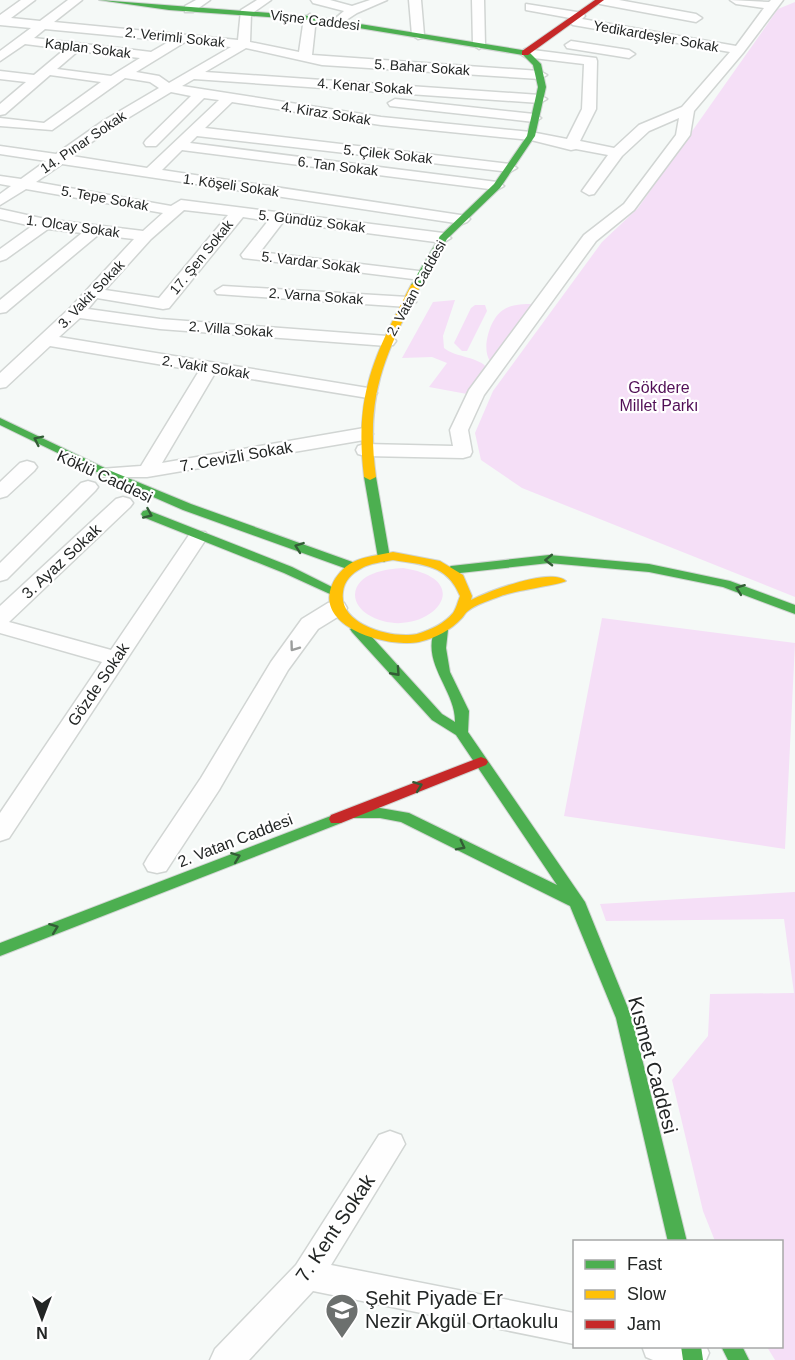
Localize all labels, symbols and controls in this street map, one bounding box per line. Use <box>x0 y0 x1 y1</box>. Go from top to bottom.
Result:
street label: Vişne Caddesi <box>269 7 361 33</box>
street label: Yedikardeşler Sokak <box>592 17 721 55</box>
street label: 2. Verimli Sokak <box>124 24 227 50</box>
street label: Kaplan Sokak <box>44 35 133 61</box>
street label: 5. Bahar Sokak <box>374 56 471 78</box>
street label: 4. Kenar Sokak <box>317 75 414 97</box>
street label: 4. Kiraz Sokak <box>280 98 373 128</box>
street label: 14. Pınar Sokak <box>37 107 130 176</box>
street label: 5. Çilek Sokak <box>343 141 434 167</box>
street label: 6. Tan Sokak <box>297 153 380 179</box>
street label: 1. Köşeli Sokak <box>182 170 281 200</box>
street label: 5. Tepe Sokak <box>60 182 151 214</box>
street label: 5. Gündüz Sokak <box>258 207 367 236</box>
street label: 1. Olcay Sokak <box>25 212 122 241</box>
street label: 17. Şen Sokak <box>166 216 236 297</box>
street label: 2. Vatan Caddesi <box>383 238 449 338</box>
street label: 5. Vardar Sokak <box>261 248 362 276</box>
street label: 3. Vakit Sokak <box>55 256 128 331</box>
street label: 2. Varna Sokak <box>268 285 365 307</box>
street label: 2. Villa Sokak <box>188 318 275 340</box>
street label: 2. Vakit Sokak <box>161 352 252 382</box>
park label: Gökdere Millet Parkı <box>619 379 699 414</box>
one-way arrow <box>34 435 45 447</box>
street label: 7. Cevizli Sokak <box>179 438 295 475</box>
street label: Köklü Caddesi <box>54 447 155 506</box>
one-way arrow <box>141 507 152 519</box>
street label: 3. Ayaz Sokak <box>19 520 105 602</box>
one-way arrow <box>294 542 305 555</box>
one-way arrow <box>544 554 553 566</box>
one-way arrow <box>736 584 747 596</box>
street label: Gözde Sokak <box>65 639 133 729</box>
one-way arrow <box>290 640 301 651</box>
one-way arrow <box>389 666 400 676</box>
one-way arrow <box>412 781 423 794</box>
street label: 2. Vatan Caddesi <box>175 811 295 870</box>
one-way arrow <box>455 839 466 850</box>
one-way arrow <box>230 852 241 865</box>
one-way arrow <box>48 923 59 935</box>
street label: Kısmet Caddesi <box>624 994 682 1136</box>
street label: 7. Kent Sokak <box>291 1169 379 1286</box>
legend <box>573 1240 783 1348</box>
text: Fast <box>627 1254 662 1274</box>
text: Slow <box>627 1284 667 1304</box>
place label: Şehit Piyade Er Nezir Akgül Ortaokulu <box>365 1287 558 1332</box>
north arrow <box>12 1288 72 1348</box>
school or university icon: Şehit Piyade Er Nezir Akgül Ortaokulu <box>324 1292 360 1339</box>
text: Jam <box>627 1314 661 1334</box>
text: N <box>36 1324 48 1341</box>

